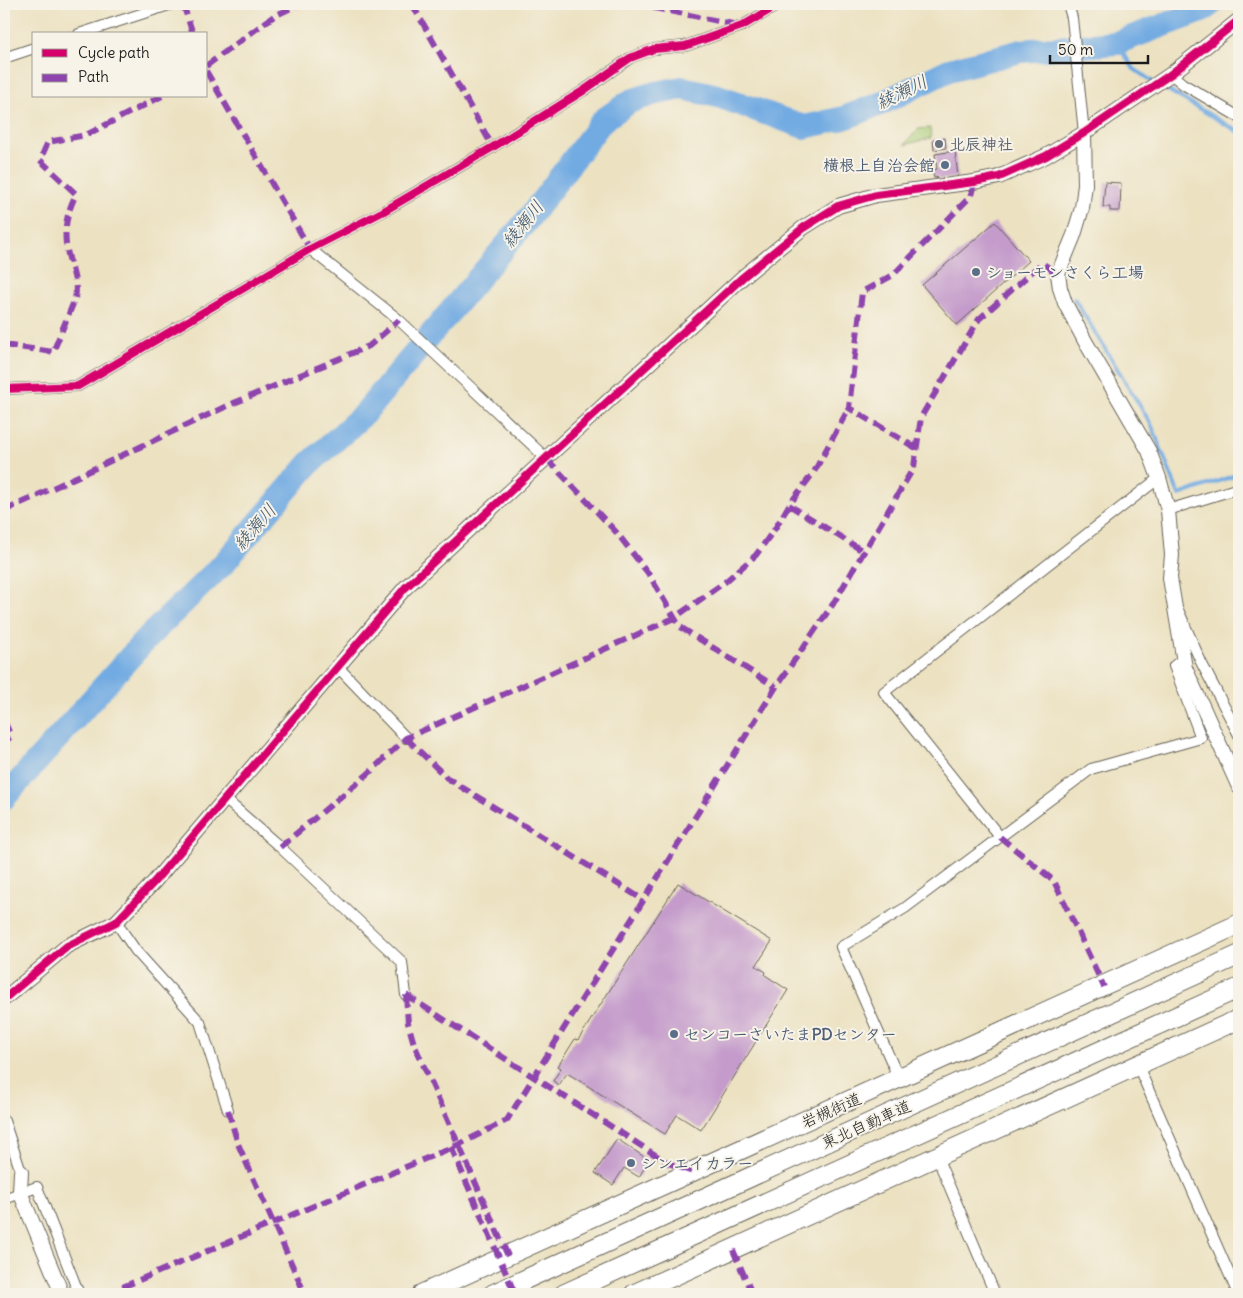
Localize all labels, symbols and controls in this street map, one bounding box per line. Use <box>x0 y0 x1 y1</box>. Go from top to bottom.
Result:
legend <box>32 32 208 98</box>
scale bar <box>1050 32 1148 64</box>
text: 50 m <box>1058 40 1093 59</box>
text: Cycle path <box>78 43 150 62</box>
text: Path <box>78 67 109 86</box>
water label: 綾瀬川 <box>872 69 931 114</box>
place label: 北辰神社 <box>949 134 1013 154</box>
marker: 北辰神社 <box>933 138 945 150</box>
place label: 横根上自治会館 <box>823 155 935 175</box>
marker: 横根上自治会館 <box>939 159 951 171</box>
water label: 綾瀬川 <box>497 195 549 252</box>
place label: ショーモンさくら工場 <box>986 262 1144 282</box>
marker: ショーモンさくら工場 <box>970 266 982 278</box>
water label: 綾瀬川 <box>228 499 281 555</box>
place label: センコーさいたまPDセンター <box>684 1024 897 1044</box>
marker: センコーさいたまPDセンター <box>668 1028 680 1040</box>
street label: 岩槻街道 <box>798 1088 864 1132</box>
street label: 東北自動車道 <box>818 1095 914 1153</box>
place label: シンエイカラー <box>641 1153 753 1173</box>
marker: シンエイカラー <box>625 1157 637 1169</box>

